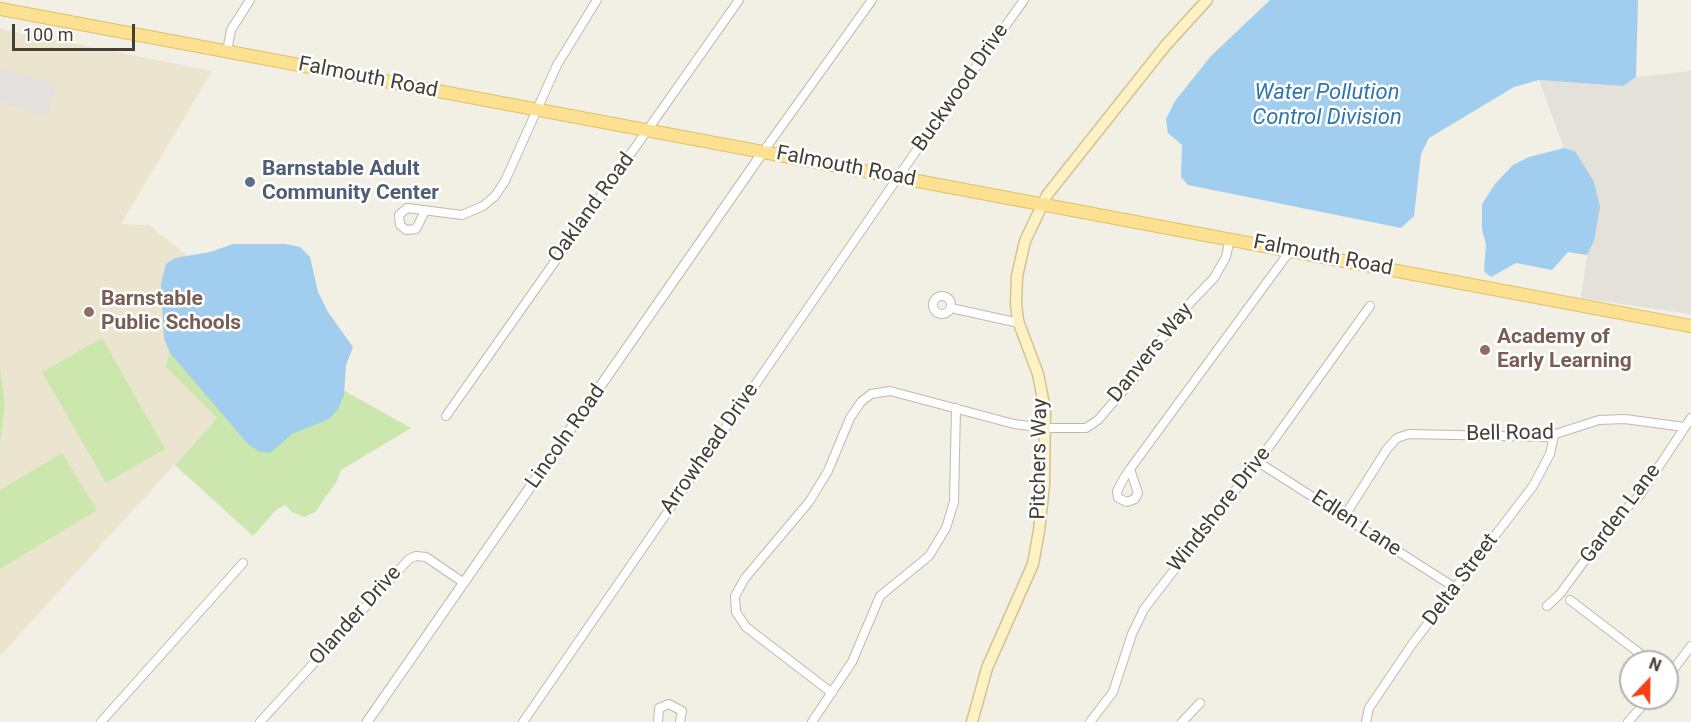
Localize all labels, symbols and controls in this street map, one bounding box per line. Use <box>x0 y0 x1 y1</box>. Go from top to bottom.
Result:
scale bar <box>15 12 138 50</box>
street label: Buckwood Drive <box>908 19 1014 157</box>
text: 100 m <box>23 24 74 45</box>
street label: Falmouth Road <box>296 52 440 104</box>
water label: Water Pollution Control Division <box>1252 80 1402 132</box>
street label: Falmouth Road <box>774 141 918 193</box>
street label: Oakland Road <box>544 148 640 268</box>
place label: Barnstable Adult Community Center <box>262 157 439 207</box>
marker: Barnstable Adult Community Center <box>243 175 257 189</box>
street label: Falmouth Road <box>1251 230 1395 282</box>
place label: Barnstable Public Schools <box>101 287 241 337</box>
street label: Danvers Way <box>1103 298 1199 408</box>
marker: Barnstable Public Schools <box>82 305 96 319</box>
place label: Academy of Early Learning <box>1497 325 1632 375</box>
marker: Academy of Early Learning <box>1478 343 1492 357</box>
street label: Arrowhead Drive <box>656 379 764 519</box>
street label: Lincoln Road <box>521 380 611 494</box>
street label: Pitchers Way <box>1026 398 1054 520</box>
street label: Bell Road <box>1466 421 1554 447</box>
street label: Windshore Drive <box>1163 442 1277 578</box>
street label: Garden Lane <box>1575 459 1667 569</box>
street label: Edlen Lane <box>1306 486 1406 562</box>
street label: Delta Street <box>1418 529 1504 631</box>
street label: Olander Drive <box>305 561 407 671</box>
north arrow <box>1619 650 1679 710</box>
text: N <box>1646 654 1664 676</box>

